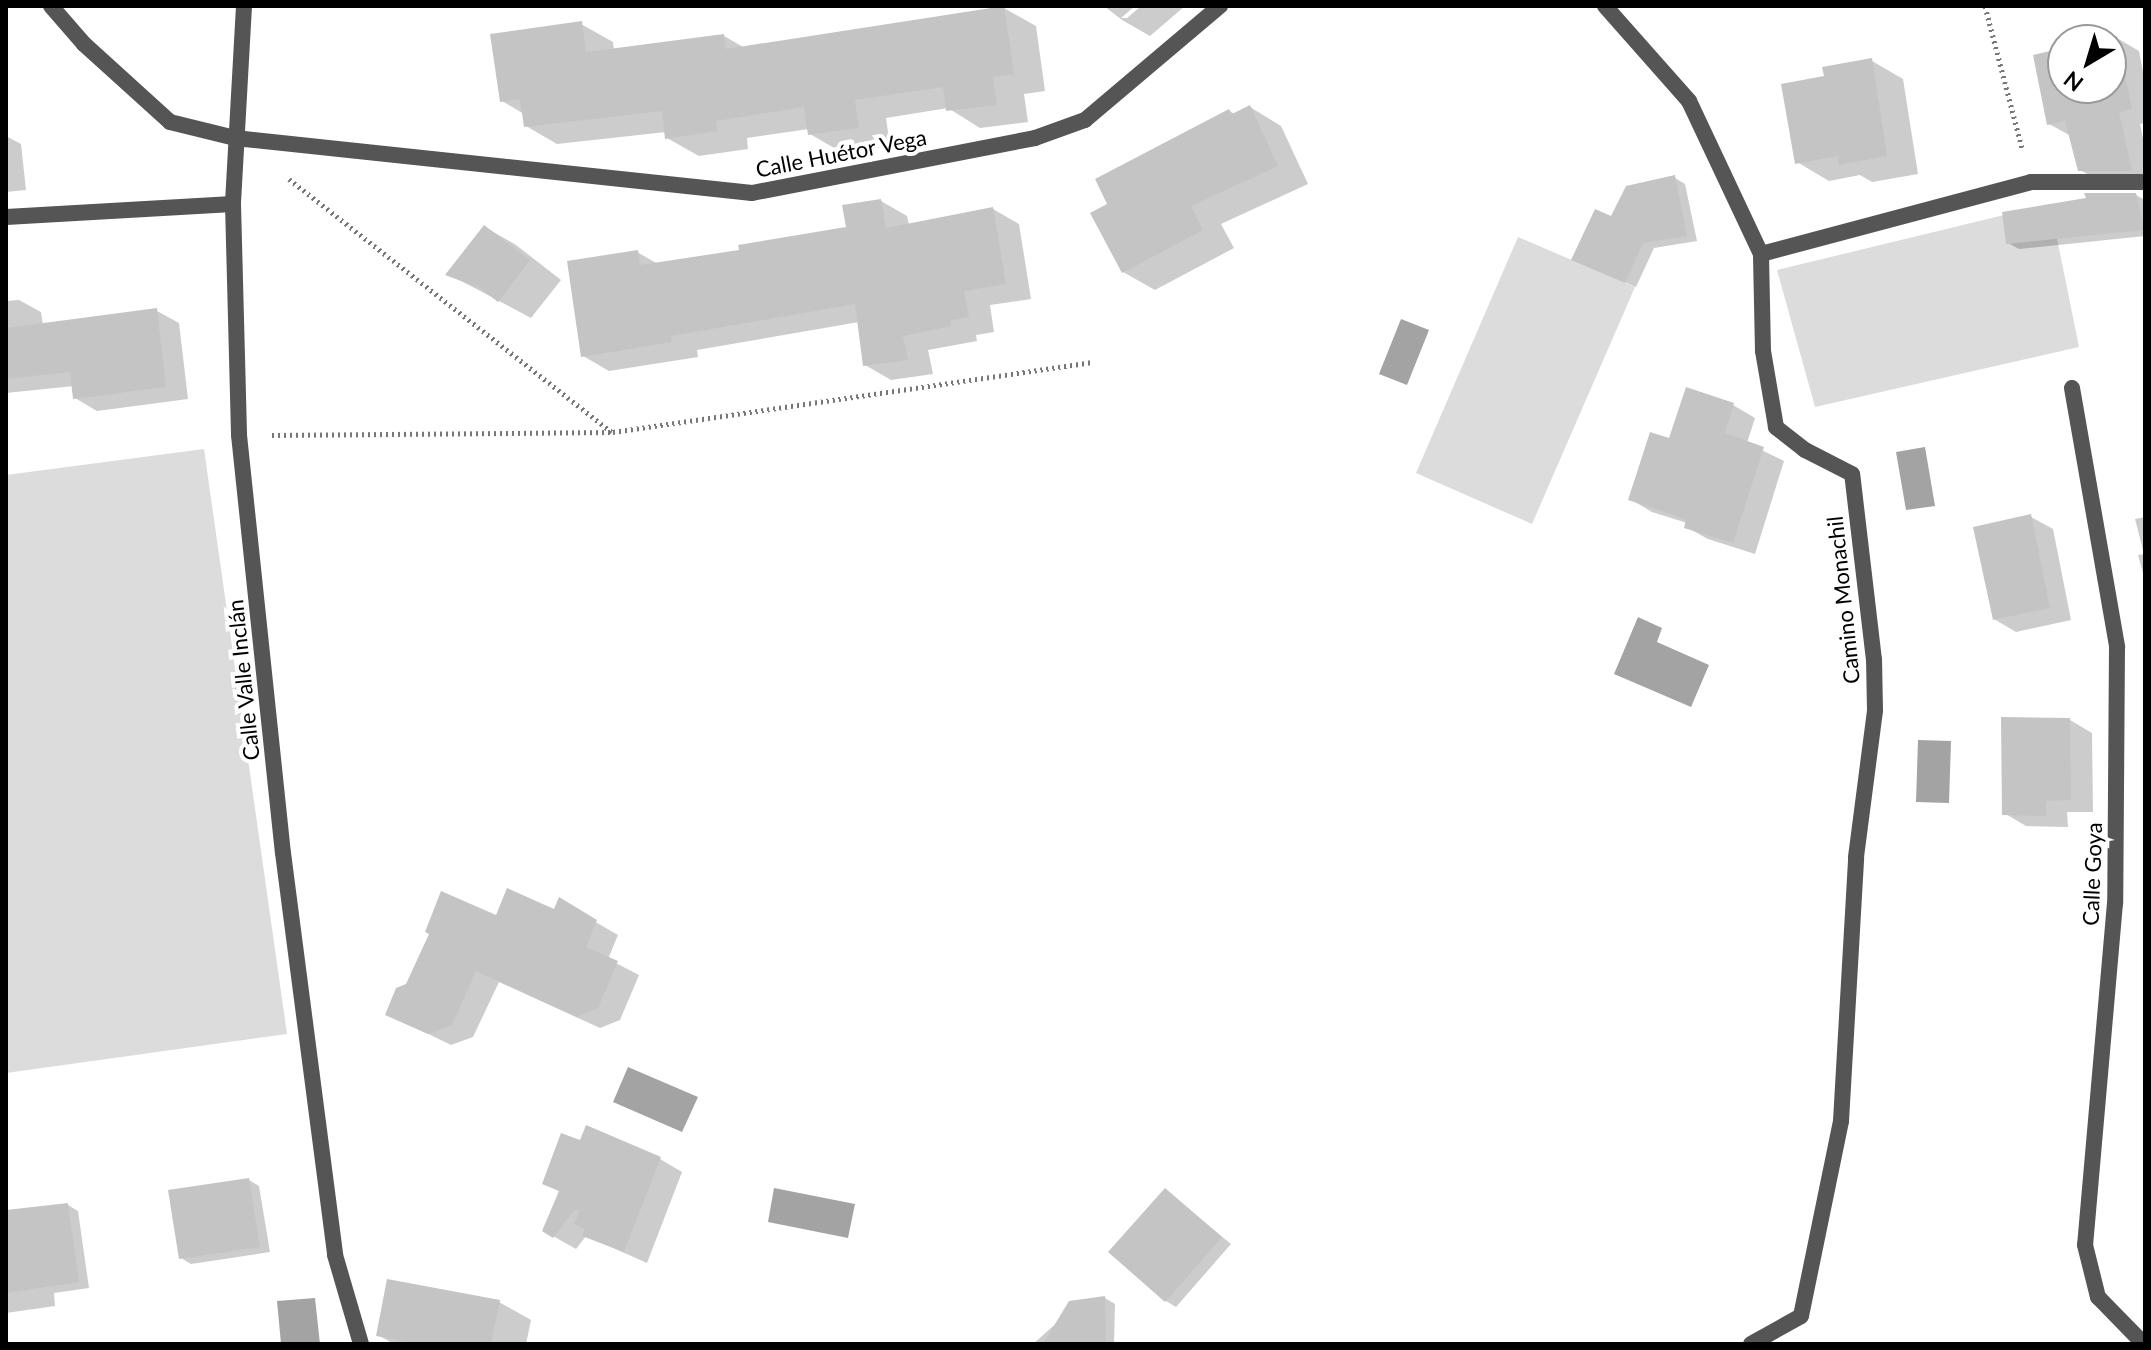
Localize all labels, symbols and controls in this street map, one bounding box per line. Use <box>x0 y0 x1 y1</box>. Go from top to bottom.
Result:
north arrow <box>2047 24 2127 104</box>
text: N <box>2058 66 2088 98</box>
street label: Calle Huétor Vega <box>753 123 929 183</box>
street label: Camino Monachil <box>1821 515 1865 685</box>
street label: Calle Valle Inclán <box>221 598 265 762</box>
street label: Calle Goya <box>2077 822 2107 926</box>

